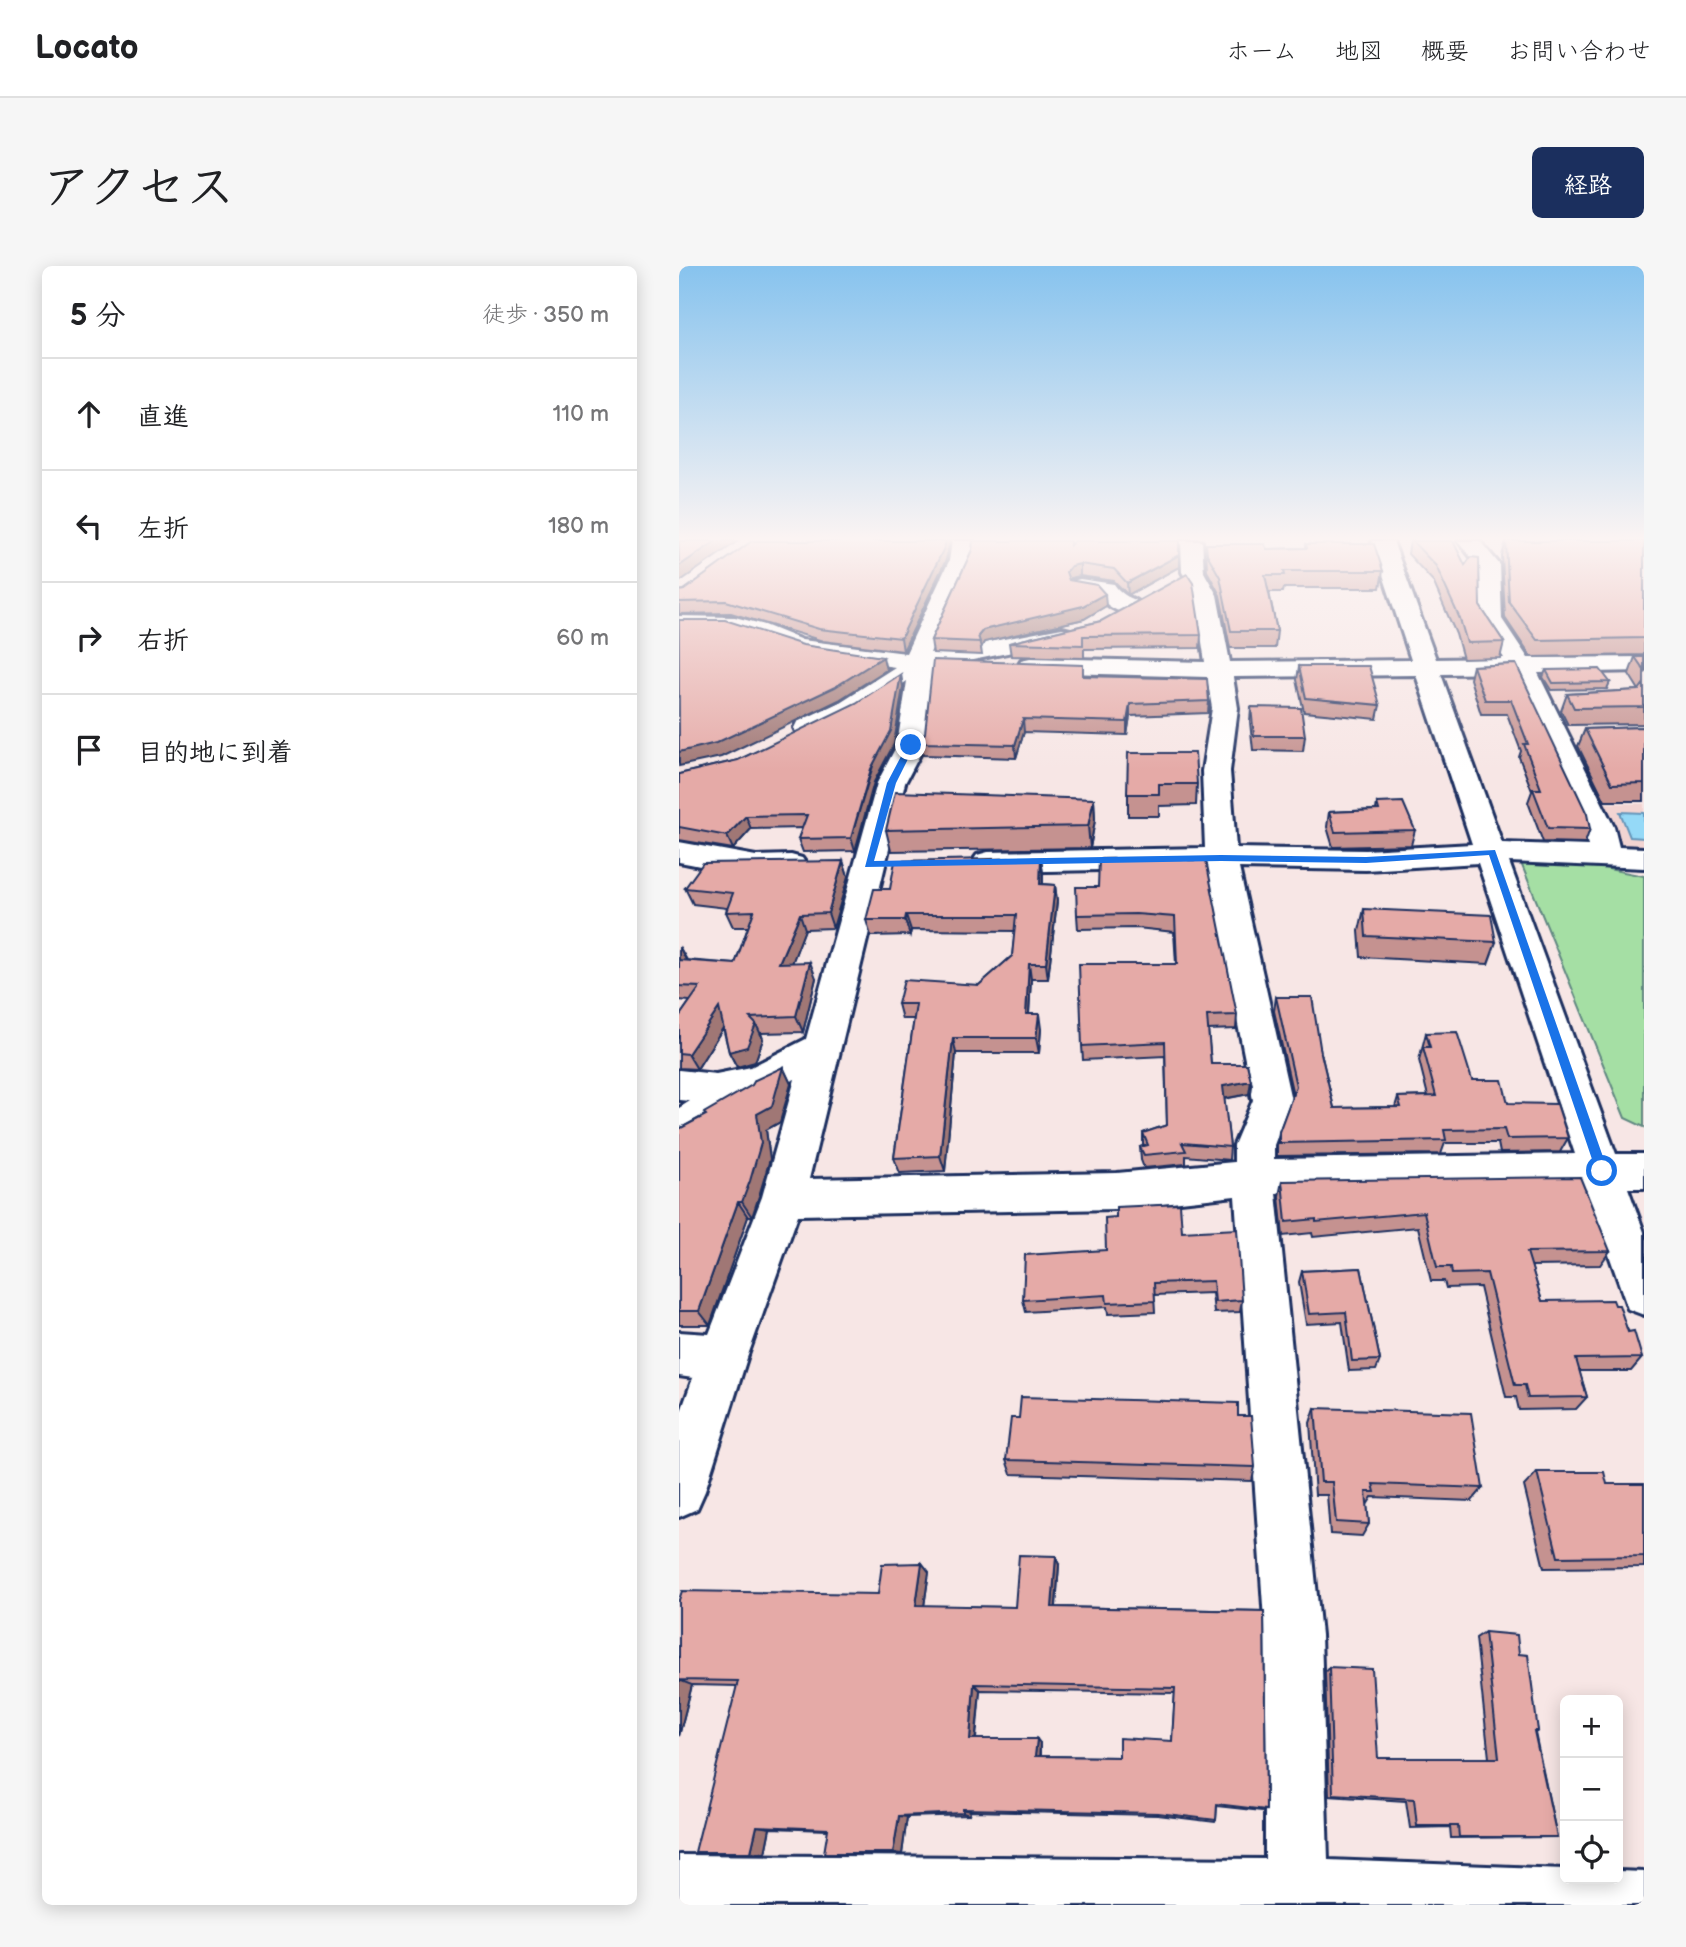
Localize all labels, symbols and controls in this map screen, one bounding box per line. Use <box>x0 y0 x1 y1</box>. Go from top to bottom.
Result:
text: Locato <box>35 28 139 68</box>
text: ホーム <box>1226 37 1297 66</box>
text: 地図 <box>1335 37 1383 66</box>
text: 概要 <box>1421 37 1469 66</box>
text: お問い合わせ <box>1507 37 1651 66</box>
button: 経路 <box>1532 147 1644 218</box>
text: アクセス <box>42 159 235 218</box>
text: 5 分 <box>70 298 125 334</box>
text: 徒歩 · 350 m <box>482 301 609 329</box>
icon: ahead <box>70 395 108 433</box>
text: 110 m <box>552 400 609 428</box>
text: 直進 <box>137 402 189 433</box>
icon: left <box>70 507 108 545</box>
text: 180 m <box>548 512 609 540</box>
text: 左折 <box>137 514 189 545</box>
icon: right <box>70 619 108 657</box>
text: 60 m <box>556 624 609 652</box>
text: 右折 <box>137 626 189 657</box>
route end <box>895 729 926 760</box>
icon: arrive <box>70 731 108 769</box>
text: 目的地に到着 <box>137 738 293 769</box>
route start <box>1586 1155 1617 1186</box>
map controls <box>1560 1695 1623 1884</box>
button: + <box>1560 1695 1623 1758</box>
button: − <box>1560 1758 1623 1821</box>
button: locate <box>1560 1821 1623 1884</box>

